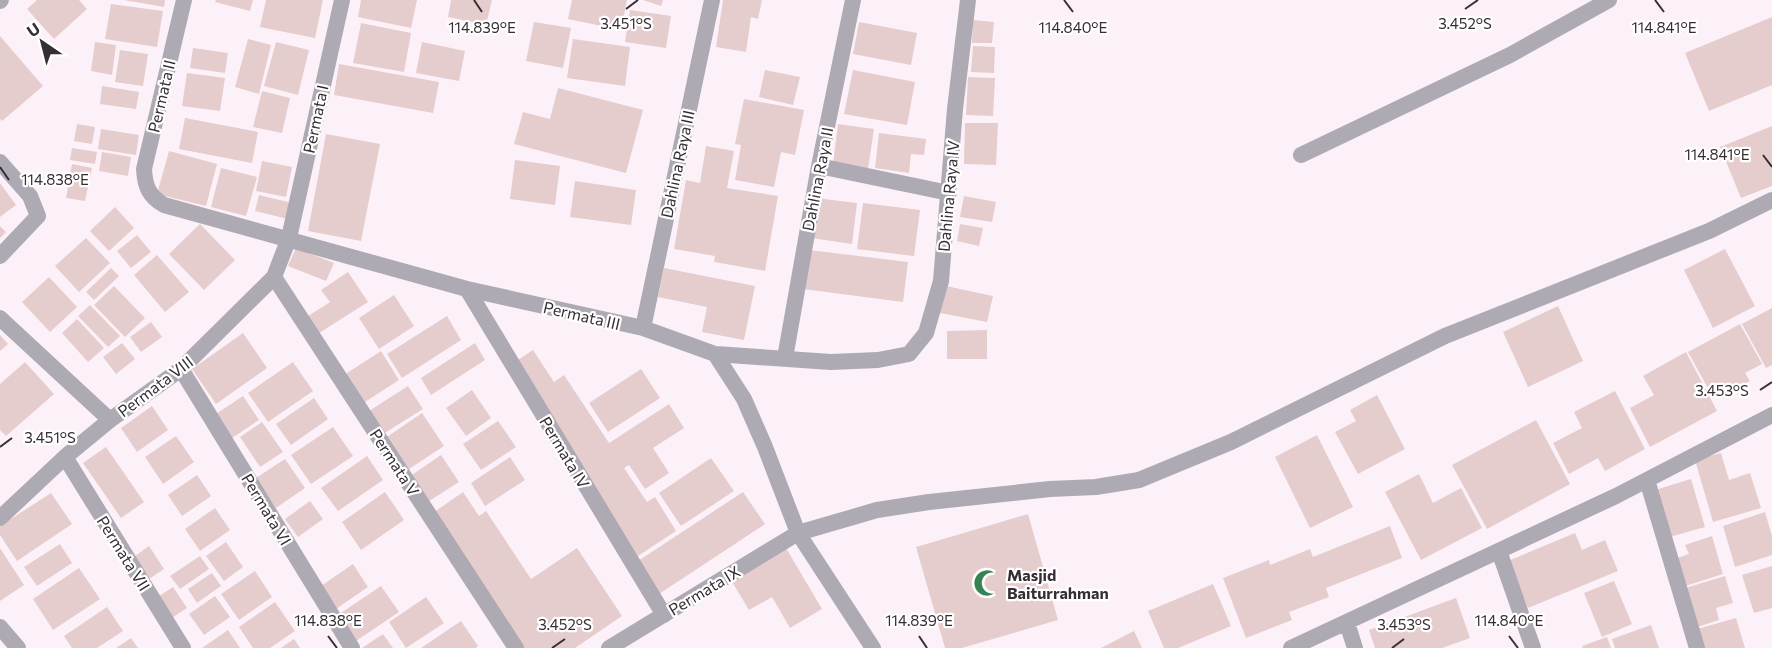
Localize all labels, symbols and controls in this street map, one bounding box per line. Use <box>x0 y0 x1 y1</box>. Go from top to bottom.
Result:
north arrow <box>12 12 72 72</box>
text: 3.451°S <box>600 14 652 32</box>
text: 3.452°S <box>1438 14 1492 32</box>
text: U <box>23 18 43 40</box>
text: 114.839°E <box>448 18 516 36</box>
text: 114.840°E <box>1039 18 1108 36</box>
text: 114.841°E <box>1631 18 1697 36</box>
street label: Permata II <box>143 58 179 134</box>
street label: Permata I <box>298 83 332 155</box>
street label: Dahlina Raya III <box>656 108 698 220</box>
street label: Dahlina Raya II <box>798 125 836 233</box>
street label: Dahlina Raya IV <box>934 139 962 253</box>
text: 114.841°E <box>1684 145 1750 163</box>
text: 114.838°E <box>21 170 89 188</box>
street label: Permata III <box>542 297 622 333</box>
street label: Permata VIII <box>114 352 196 420</box>
text: 3.453°S <box>1695 381 1749 399</box>
street label: Permata IV <box>536 413 594 491</box>
street label: Permata V <box>366 425 424 499</box>
text: 3.451°S <box>24 428 76 446</box>
street label: Permata VI <box>238 470 296 548</box>
street label: Permata VII <box>93 512 155 594</box>
street label: Permata IX <box>665 561 743 619</box>
place label: Masjid Baiturrahman <box>1007 565 1109 602</box>
mosque icon: Masjid Baiturrahman <box>972 568 1002 598</box>
text: 114.838°E <box>294 611 362 629</box>
text: 114.839°E <box>885 611 953 629</box>
text: 114.840°E <box>1475 611 1544 629</box>
text: 3.452°S <box>538 615 592 633</box>
text: 3.453°S <box>1377 615 1431 633</box>

